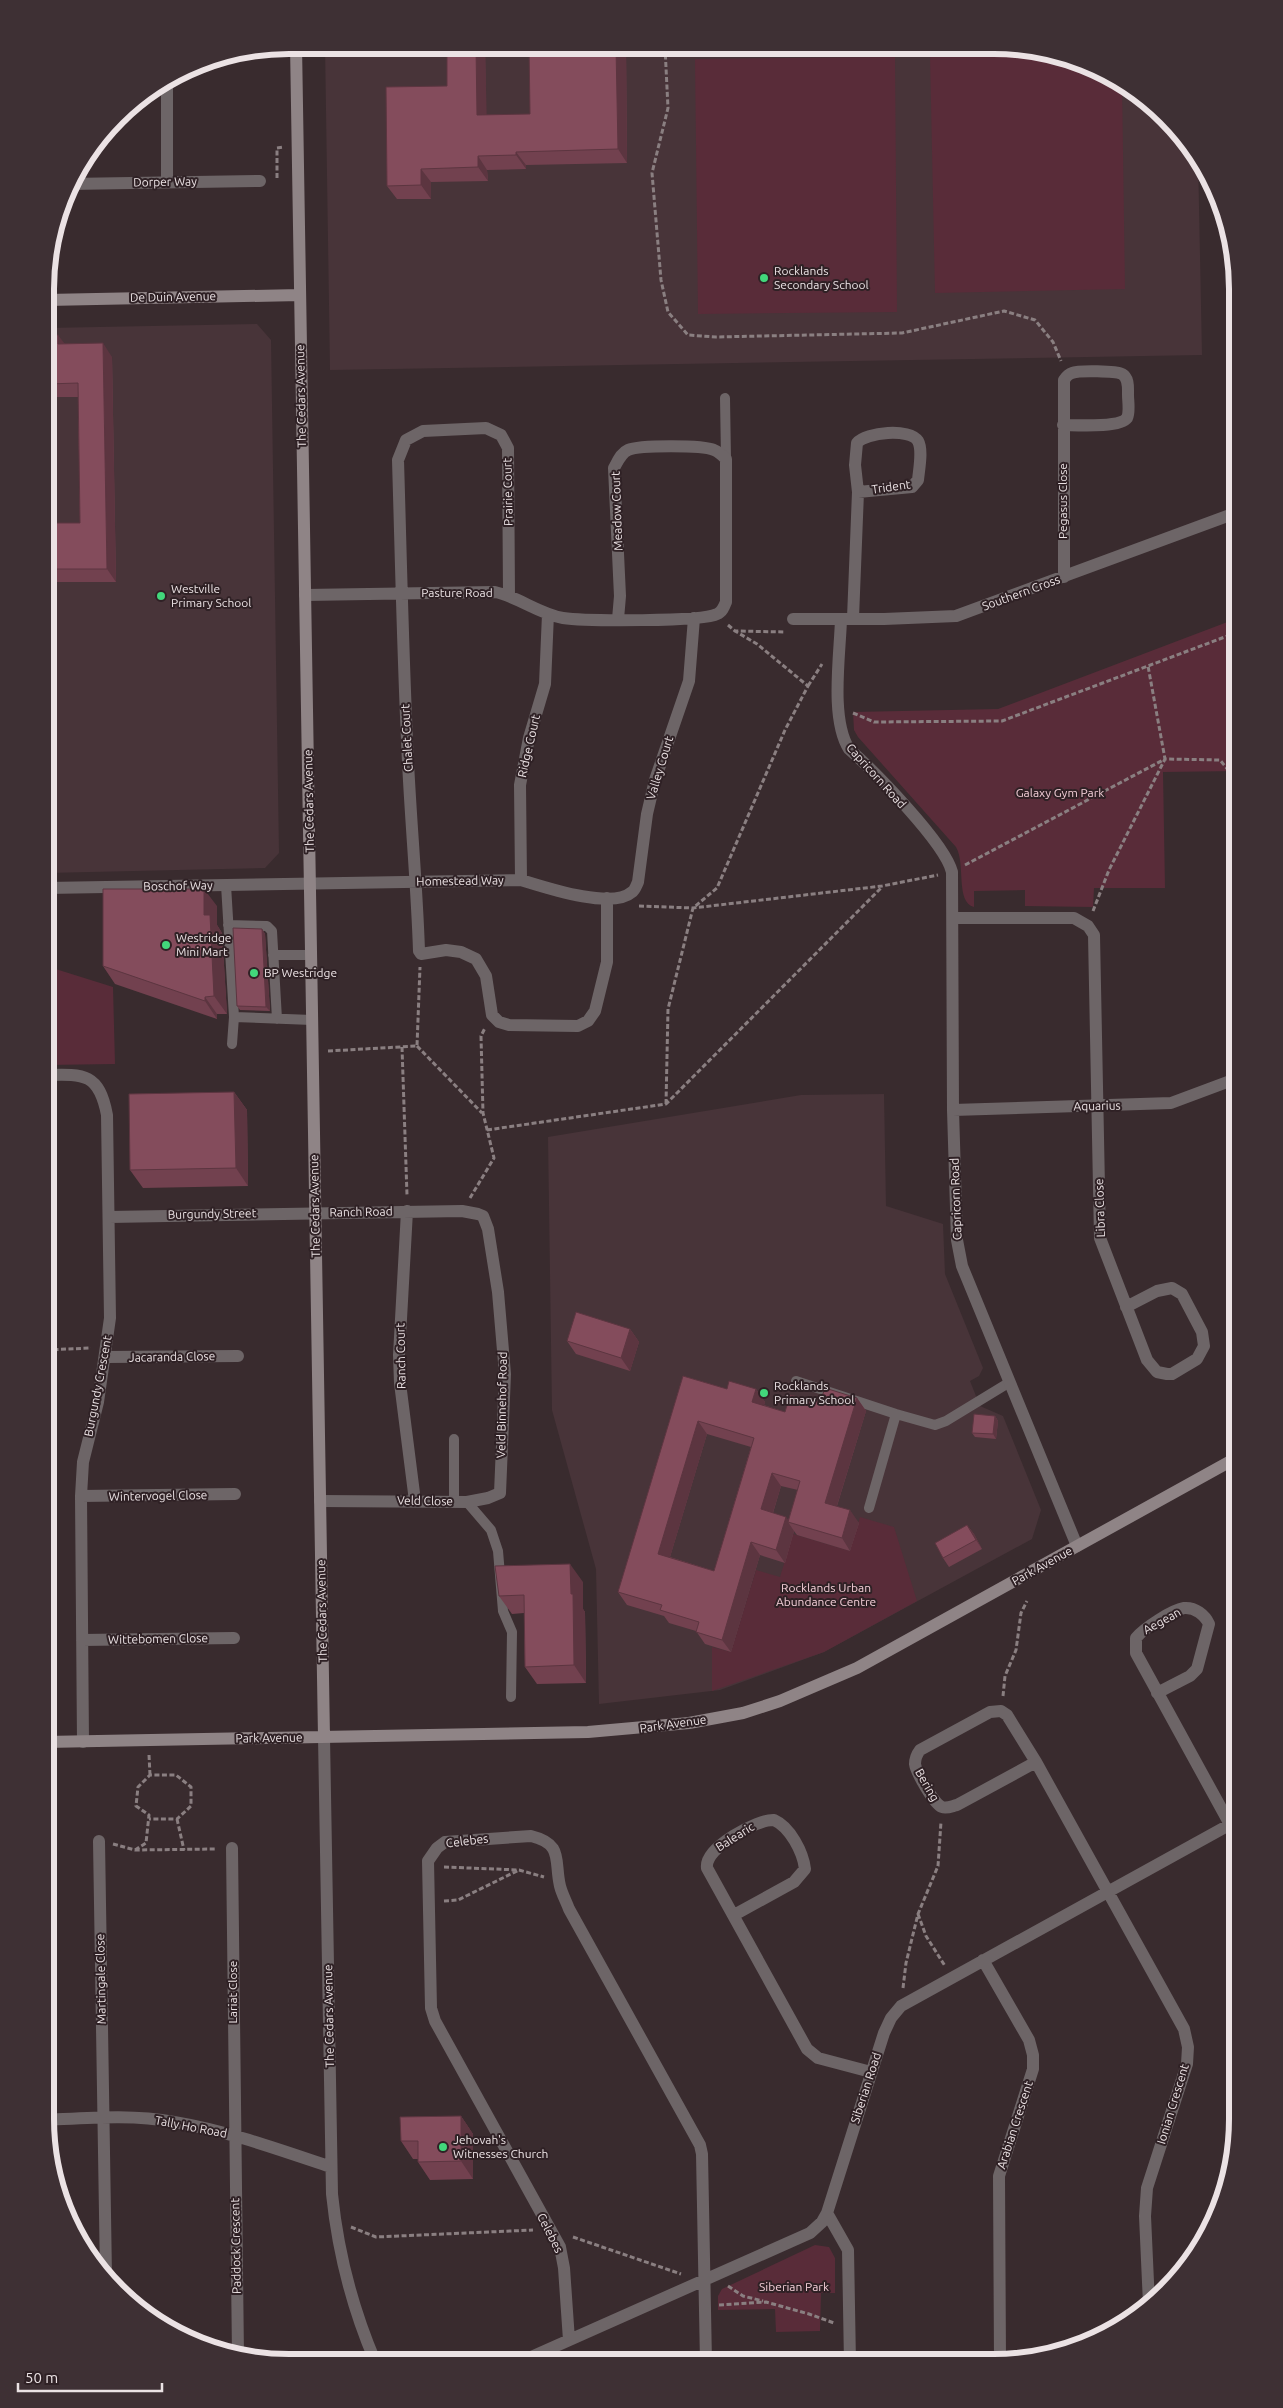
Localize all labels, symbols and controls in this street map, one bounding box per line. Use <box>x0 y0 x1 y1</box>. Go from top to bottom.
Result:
street label: Dorper Way <box>133 174 197 189</box>
place label: Rocklands Secondary School <box>774 264 869 291</box>
marker: Rocklands Secondary School <box>758 272 770 284</box>
street label: De Duin Avenue <box>130 289 216 304</box>
street label: The Cedars Avenue <box>293 344 308 448</box>
street label: Prairie Court <box>500 458 515 526</box>
street label: Pegasus Close <box>1056 463 1069 539</box>
street label: Meadow Court <box>609 471 624 551</box>
street label: Trident <box>871 477 911 496</box>
street label: Southern Cross <box>980 572 1062 613</box>
place label: Westville Primary School <box>171 582 251 609</box>
street label: Pasture Road <box>421 586 493 599</box>
marker: Westville Primary School <box>155 590 167 602</box>
street label: Chalet Court <box>398 703 415 772</box>
street label: Ridge Court <box>515 713 542 779</box>
street label: Valley Court <box>644 734 675 801</box>
street label: Capricorn Road <box>844 741 909 811</box>
street label: The Cedars Avenue <box>301 749 316 853</box>
park label: Galaxy Gym Park <box>1016 786 1104 799</box>
street label: Homestead Way <box>416 873 504 888</box>
street label: Boschof Way <box>143 878 213 893</box>
place label: Westridge Mini Mart <box>176 931 231 958</box>
marker: Westridge Mini Mart <box>160 939 172 951</box>
place label: BP Westridge <box>264 966 337 979</box>
marker: BP Westridge <box>248 967 260 979</box>
street label: Aquarius <box>1073 1099 1121 1112</box>
street label: The Cedars Avenue <box>307 1154 322 1258</box>
street label: Capricorn Road <box>948 1158 963 1240</box>
street label: Libra Close <box>1092 1178 1107 1238</box>
street label: Ranch Road <box>329 1204 393 1219</box>
street label: Burgundy Street <box>168 1206 257 1221</box>
street label: Ranch Court <box>393 1323 408 1389</box>
street label: Burgundy Crescent <box>81 1334 114 1438</box>
street label: Jacaranda Close <box>129 1349 215 1364</box>
street label: Veld Binnehof Road <box>494 1352 509 1458</box>
place label: Rocklands Primary School <box>774 1379 854 1406</box>
marker: Rocklands Primary School <box>758 1387 770 1399</box>
street label: Wintervogel Close <box>108 1488 208 1503</box>
street label: Veld Close <box>397 1494 453 1507</box>
street label: Park Avenue <box>1009 1544 1074 1587</box>
street label: The Cedars Avenue <box>314 1559 329 1663</box>
park label: Rocklands Urban Abundance Centre <box>776 1581 876 1608</box>
street label: Aegean <box>1141 1605 1183 1636</box>
street label: Wittebomen Close <box>108 1631 208 1646</box>
street label: Park Avenue <box>639 1712 707 1735</box>
street label: Park Avenue <box>235 1730 303 1745</box>
street label: Bering <box>913 1766 942 1803</box>
street label: Balearic <box>713 1820 757 1853</box>
street label: Celebes <box>445 1831 489 1850</box>
street label: Martingale Close <box>93 1934 108 2024</box>
street label: Lariat Close <box>226 1961 239 2023</box>
street label: The Cedars Avenue <box>321 1964 336 2068</box>
street label: Siberian Road <box>848 2051 883 2125</box>
street label: Ionian Crescent <box>1154 2062 1191 2145</box>
street label: Arabian Crescent <box>994 2079 1035 2170</box>
street label: Tally Ho Road <box>154 2113 228 2140</box>
place label: Jehovah's Witnesses Church <box>453 2133 548 2160</box>
marker: Jehovah's Witnesses Church <box>437 2141 449 2153</box>
street label: Paddock Crescent <box>228 2198 243 2294</box>
street label: Celebes <box>535 2211 566 2255</box>
park label: Siberian Park <box>759 2280 829 2293</box>
scale bar <box>18 2360 161 2392</box>
text: 50 m <box>25 2369 58 2386</box>

